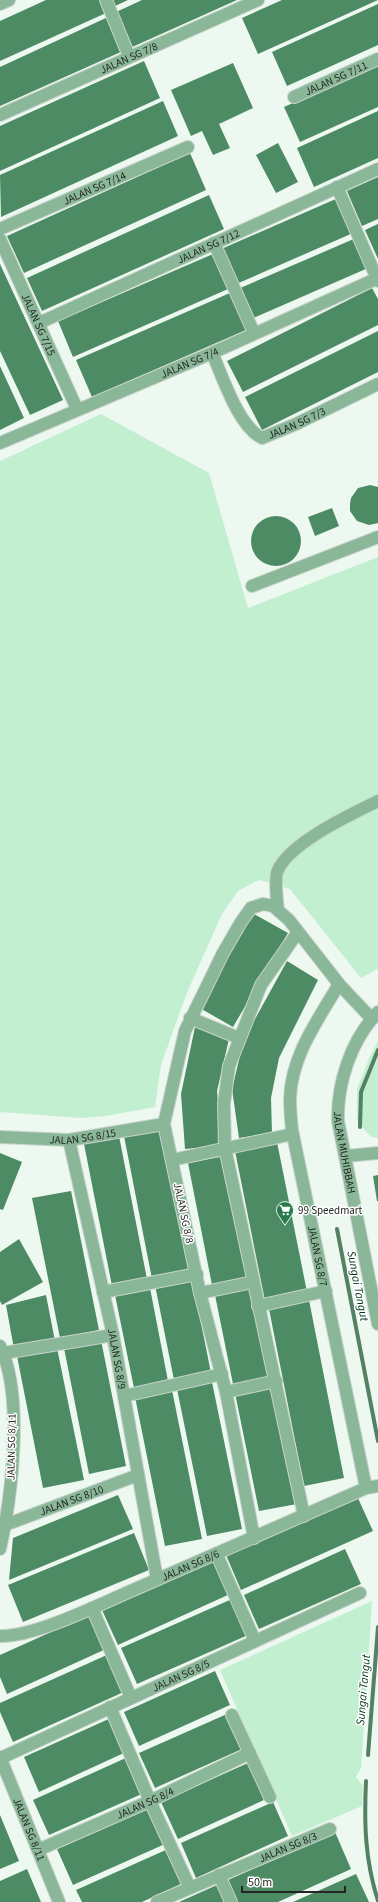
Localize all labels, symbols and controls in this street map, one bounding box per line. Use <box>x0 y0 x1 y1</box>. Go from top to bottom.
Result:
street label: JALAN SG 7/8 <box>98 38 161 77</box>
street label: JALAN SG 7/11 <box>302 58 370 99</box>
street label: JALAN SG 7/14 <box>61 168 129 209</box>
street label: JALAN SG 7/12 <box>175 226 242 267</box>
street label: JALAN SG 7/15 <box>18 291 59 358</box>
street label: JALAN SG 7/4 <box>159 344 222 382</box>
street label: JALAN SG 7/3 <box>266 404 328 443</box>
street label: JALAN MUHIBBAH <box>330 1111 359 1195</box>
street label: JALAN SG 8/15 <box>49 1125 117 1148</box>
street label: JALAN SG 8/8 <box>170 1181 197 1245</box>
supermarket icon: 99 Speedmart <box>275 1200 295 1225</box>
place label: 99 Speedmart <box>298 1203 363 1218</box>
street label: JALAN SG 8/7 <box>304 1224 331 1288</box>
water label: Sungai Tangut <box>342 1250 373 1324</box>
street label: JALAN SG 8/9 <box>104 1327 130 1390</box>
street label: JALAN SG 8/11 <box>3 1413 20 1481</box>
street label: JALAN SG 8/10 <box>38 1482 106 1519</box>
street label: JALAN SG 8/6 <box>159 1546 222 1585</box>
water label: Sungai Tangut <box>352 1653 375 1726</box>
street label: JALAN SG 8/5 <box>150 1656 212 1695</box>
street label: JALAN SG 8/4 <box>114 1783 177 1823</box>
street label: JALAN SG 8/11 <box>9 1796 49 1863</box>
street label: JALAN SG 8/3 <box>257 1828 319 1866</box>
scale bar <box>242 1868 345 1894</box>
text: 50 m <box>248 1874 272 1891</box>

